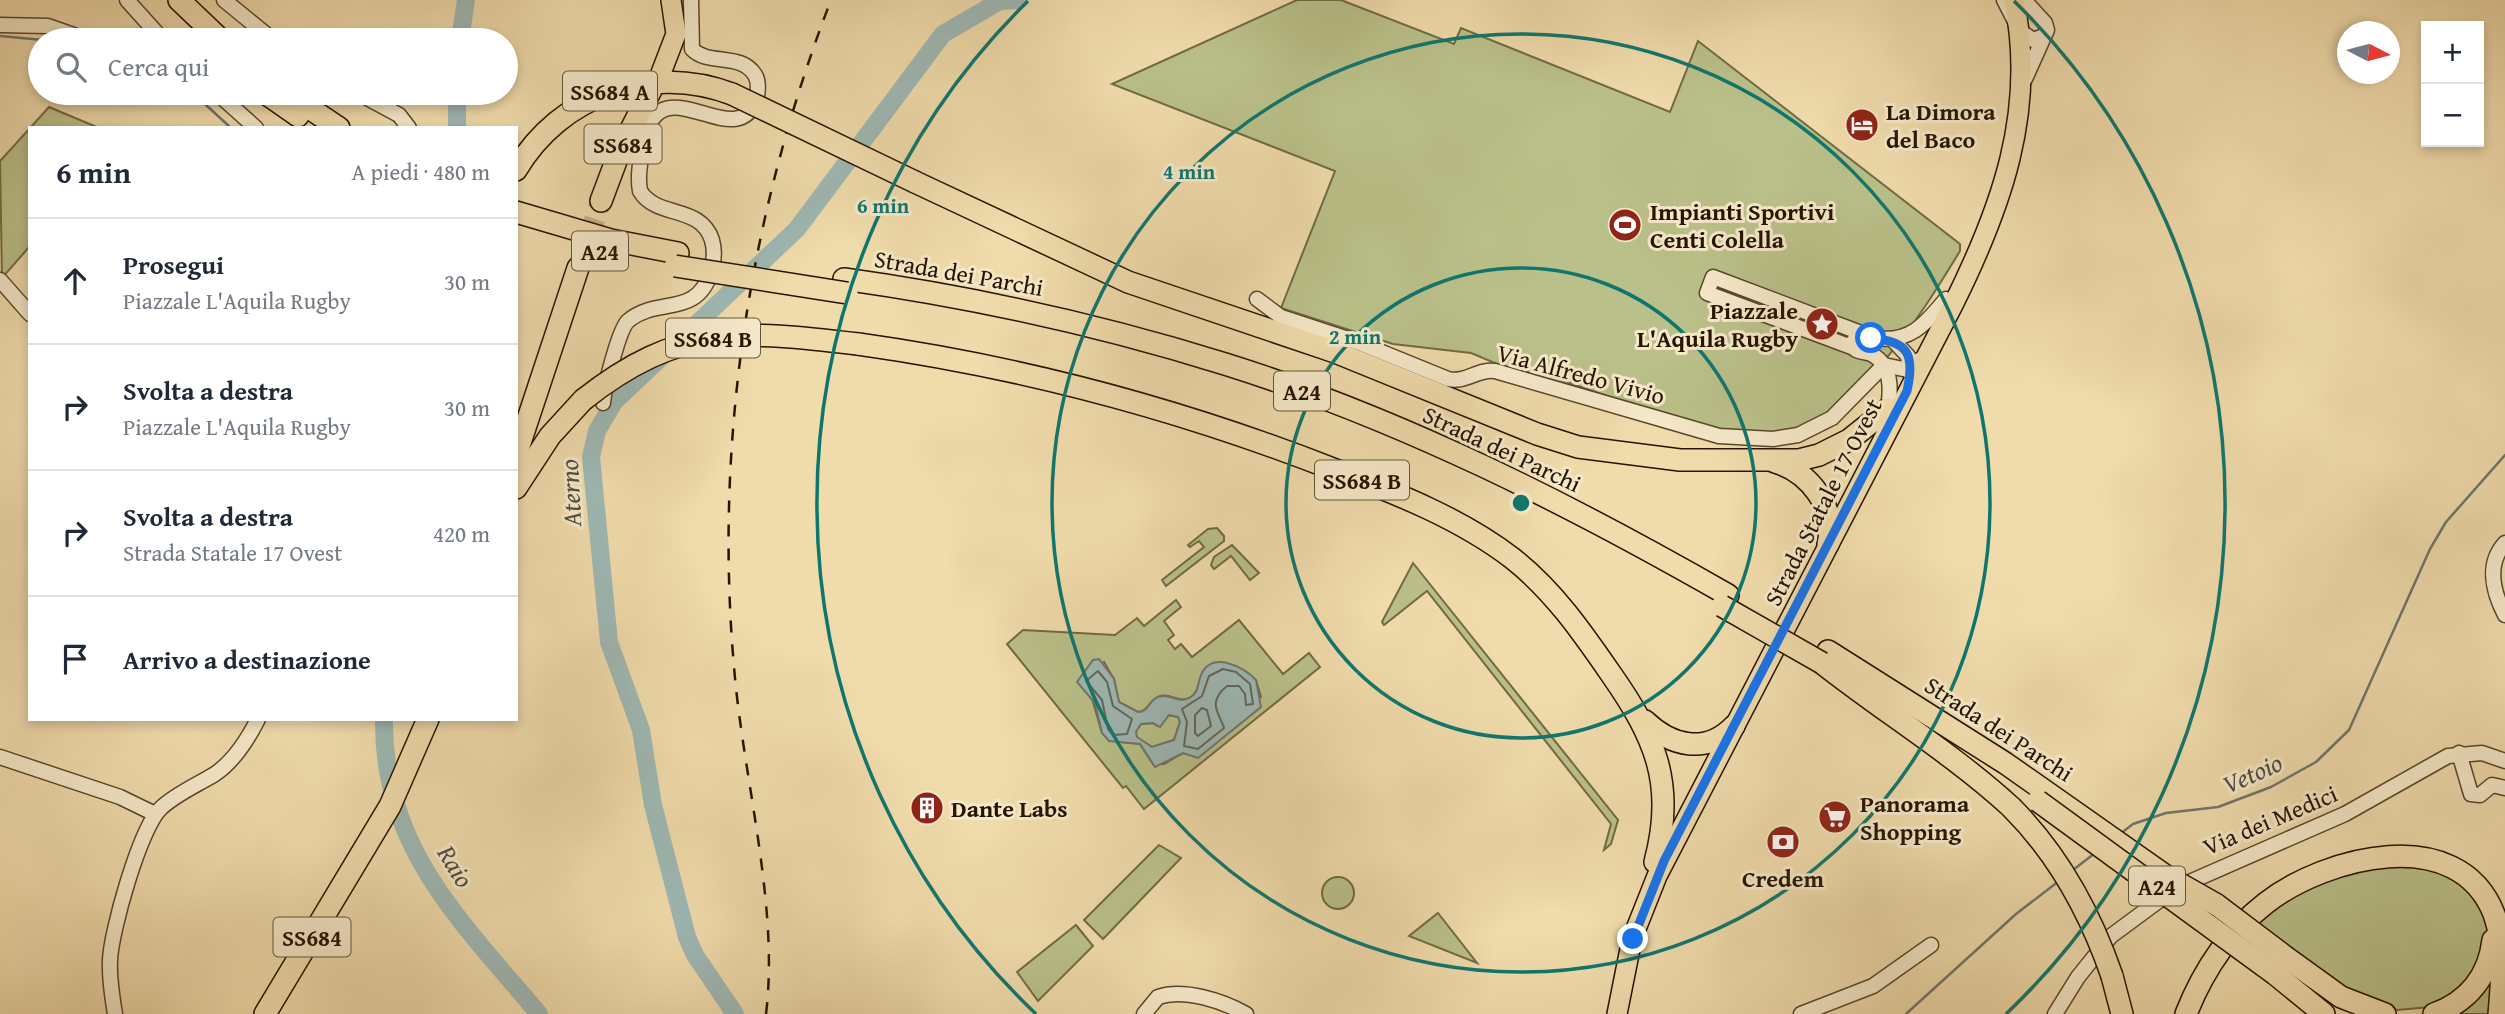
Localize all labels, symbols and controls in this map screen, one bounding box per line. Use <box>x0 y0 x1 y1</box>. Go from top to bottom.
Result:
north arrow <box>2337 21 2400 84</box>
map controls <box>2421 21 2484 147</box>
button: + <box>2421 21 2484 84</box>
search box <box>28 28 518 105</box>
text: Cerca qui <box>108 47 209 86</box>
icon: search <box>52 48 90 86</box>
road number: SS684 A <box>563 72 657 110</box>
button: − <box>2421 84 2484 147</box>
place label: La Dimora del Baco <box>1886 94 1996 157</box>
hotel icon: La Dimora del Baco <box>1843 106 1881 144</box>
road number: SS684 <box>584 125 662 164</box>
text: 6 min <box>56 150 131 194</box>
text: A piedi · 480 m <box>352 155 490 188</box>
text: 4 min <box>1163 156 1216 187</box>
text: 6 min <box>857 190 910 221</box>
place label: Impianti Sportivi Centi Colella <box>1650 194 1834 257</box>
sports icon: Impianti Sportivi Centi Colella <box>1606 206 1644 244</box>
road number: A24 <box>572 232 628 270</box>
street label: Strada dei Parchi <box>872 241 1046 305</box>
text: Prosegui <box>123 245 224 284</box>
icon: ahead <box>56 262 94 300</box>
text: 30 m <box>444 265 490 298</box>
text: Piazzale L'Aquila Rugby <box>123 284 351 317</box>
place label: Piazzale L'Aquila Rugby <box>1637 293 1799 356</box>
place icon: Piazzale L'Aquila Rugby <box>1803 305 1841 343</box>
road number: SS684 B <box>666 318 760 358</box>
text: 2 min <box>1329 321 1382 352</box>
route start <box>1855 322 1886 353</box>
street label: Via Alfredo Vivio <box>1493 335 1669 413</box>
text: Svolta a destra <box>123 371 293 410</box>
road number: A24 <box>1274 372 1330 410</box>
icon: right <box>56 388 94 426</box>
text: 30 m <box>444 391 490 424</box>
street label: Strada Statale 17 Ovest <box>1755 392 1891 612</box>
street label: Strada dei Parchi <box>1417 397 1587 501</box>
text: Piazzale L'Aquila Rugby <box>123 410 351 443</box>
water label: Aterno <box>549 458 591 529</box>
road number: SS684 B <box>1315 460 1409 500</box>
centre of rings <box>1509 491 1533 515</box>
text: Svolta a destra <box>123 497 293 536</box>
icon: right <box>56 514 94 552</box>
text: 420 m <box>433 517 490 550</box>
text: Strada Statale 17 Ovest <box>123 536 342 569</box>
icon: arrive <box>56 640 94 678</box>
text: Arrivo a destinazione <box>123 640 371 679</box>
street label: Strada dei Parchi <box>1918 668 2080 790</box>
water label: Vetoio <box>2216 743 2288 803</box>
street label: Via dei Medici <box>2197 776 2343 864</box>
place label: Panorama Shopping <box>1860 786 1970 849</box>
building icon: Dante Labs <box>908 789 946 827</box>
place label: Dante Labs <box>951 791 1068 826</box>
supermarket icon: Panorama Shopping <box>1816 798 1854 836</box>
bank icon: Credem <box>1764 823 1802 861</box>
water label: Raio <box>427 836 484 895</box>
place label: Credem <box>1742 861 1825 896</box>
road number: A24 <box>2129 866 2185 906</box>
road number: SS684 <box>274 918 350 956</box>
route end <box>1617 923 1648 954</box>

